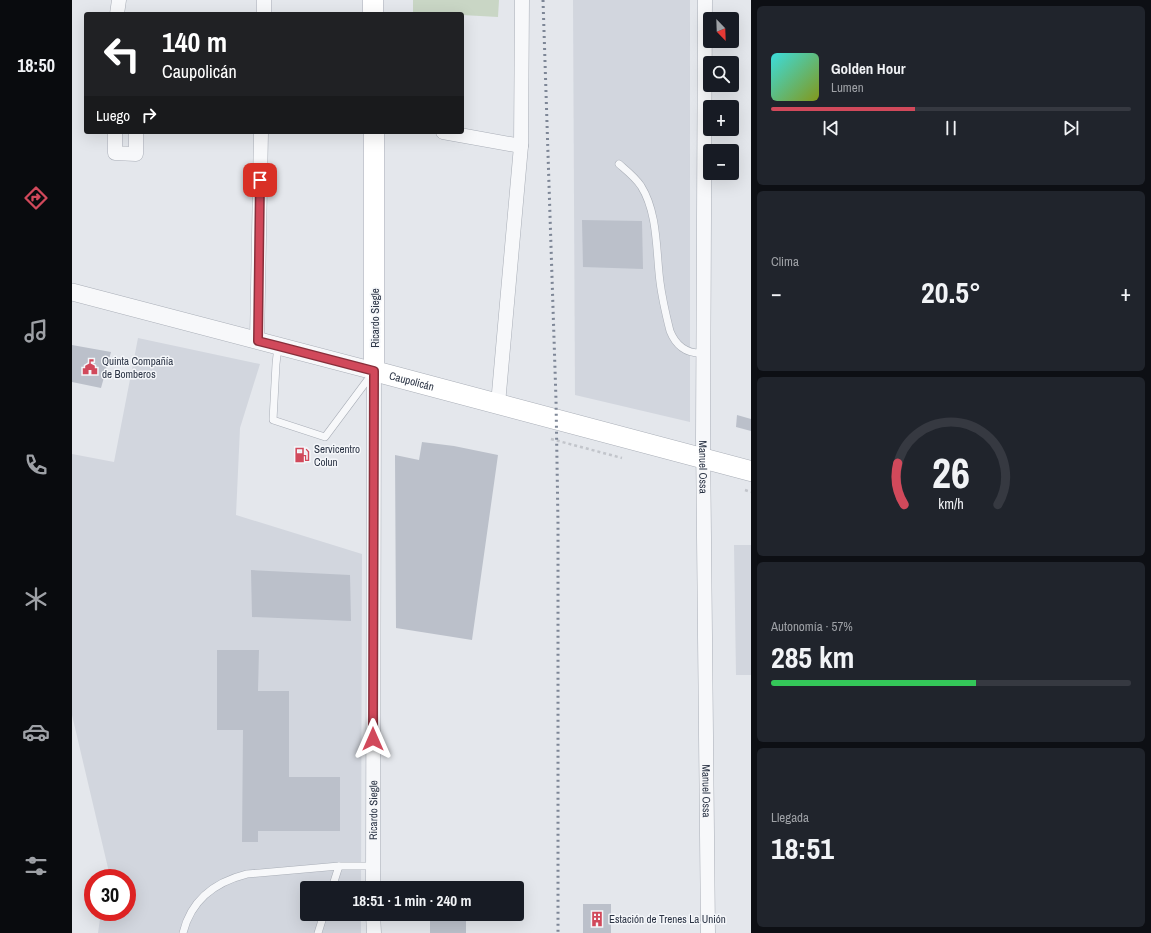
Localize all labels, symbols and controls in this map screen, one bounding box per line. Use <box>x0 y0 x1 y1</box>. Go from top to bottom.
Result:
north arrow <box>703 12 739 48</box>
map controls <box>703 12 739 180</box>
text: 140 m <box>162 23 227 61</box>
icon: left <box>96 28 148 80</box>
text: 18:50 <box>17 53 55 78</box>
button: search <box>703 56 739 92</box>
text: Golden Hour <box>831 58 906 79</box>
text: Caupolicán <box>162 59 237 84</box>
text: Lumen <box>831 79 864 96</box>
button: + <box>703 100 739 136</box>
icon: right <box>138 104 160 126</box>
text: Luego <box>96 105 130 126</box>
icon: previous <box>820 117 842 139</box>
icon: pause <box>940 117 962 139</box>
icon: next <box>1060 117 1082 139</box>
button: − <box>703 144 739 180</box>
pin <box>243 163 277 197</box>
icon: arrive <box>249 169 271 191</box>
icon: directions <box>22 184 50 212</box>
text: Clima <box>771 253 799 270</box>
text: 20.5° <box>921 272 981 312</box>
text: − <box>771 278 782 308</box>
text: + <box>1120 278 1131 308</box>
street label: Ricardo Siegle <box>368 288 382 348</box>
icon: music <box>22 317 50 345</box>
place label: Quinta Compañía de Bomberos <box>102 354 173 381</box>
public building icon: Quinta Compañía de Bomberos <box>81 358 99 376</box>
street label: Caupolicán <box>388 368 436 394</box>
street label: Manuel Ossa <box>696 440 711 494</box>
place label: Servicentro Colun <box>314 442 360 469</box>
text: 26 <box>932 444 970 500</box>
fuel station icon: Servicentro Colun <box>293 446 311 464</box>
icon: phone <box>22 451 50 479</box>
text: km/h <box>938 493 964 512</box>
icon: climate <box>22 585 50 613</box>
text: Autonomía · 57% <box>771 618 853 635</box>
text: 285 km <box>771 637 854 677</box>
icon: car <box>22 718 50 746</box>
position arrow <box>352 718 394 760</box>
street label: Manuel Ossa <box>699 764 714 818</box>
street label: Ricardo Siegle <box>366 780 380 840</box>
text: Llegada <box>771 809 809 826</box>
text: 18:51 <box>771 828 834 868</box>
icon: filters <box>22 852 50 880</box>
speed limit sign: 30 <box>84 869 136 921</box>
text: 18:51 · 1 min · 240 m <box>353 890 471 911</box>
building icon: Estación de Trenes La Unión <box>588 910 606 928</box>
place label: Estación de Trenes La Unión <box>609 912 726 926</box>

